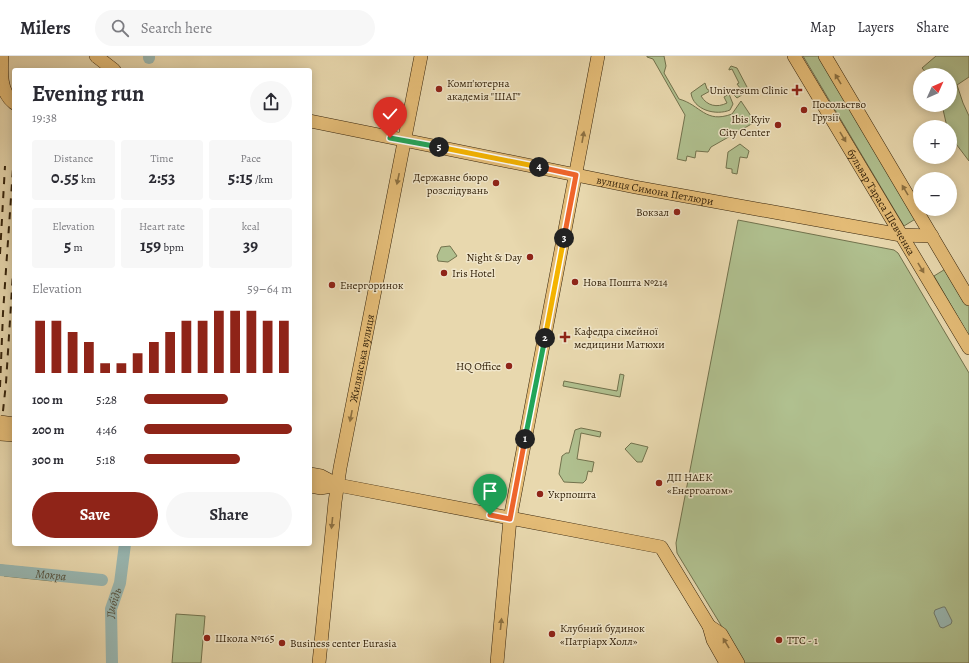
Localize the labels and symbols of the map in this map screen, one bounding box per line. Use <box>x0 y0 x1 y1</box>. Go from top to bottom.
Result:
north arrow <box>913 68 957 112</box>
one-way arrow <box>835 73 842 85</box>
place label: Комп'ютерна академія "ШАГ" <box>447 76 521 104</box>
place label: Universum Clinic <box>710 83 788 98</box>
marker: Комп'ютерна академія "ШАГ" <box>434 84 444 94</box>
marker: Universum Clinic <box>791 84 803 96</box>
pin <box>373 97 407 138</box>
place label: Посольство Грузії <box>812 97 866 125</box>
marker: Посольство Грузії <box>799 105 809 115</box>
place label: Ibis Kyiv City Center <box>719 112 770 140</box>
marker: Ibis Kyiv City Center <box>773 120 783 130</box>
one-way arrow <box>581 131 587 143</box>
one-way arrow <box>840 131 847 143</box>
pin: 5 <box>429 137 449 157</box>
street label: бульвар Тараса Шевченка <box>844 146 920 259</box>
pin: 4 <box>529 157 549 177</box>
place label: Державне бюро розслідувань <box>413 170 488 198</box>
street label: вулиця Симона Петлюри <box>595 172 715 209</box>
one-way arrow <box>394 173 400 185</box>
marker: Державне бюро розслідувань <box>491 178 501 188</box>
one-way arrow <box>901 184 908 196</box>
place label: Вокзал <box>636 205 670 220</box>
marker: Вокзал <box>672 207 682 217</box>
pin: 3 <box>554 228 574 248</box>
place label: Night & Day <box>466 250 522 265</box>
marker: Night & Day <box>525 252 535 262</box>
one-way arrow <box>918 262 925 274</box>
place label: Iris Hotel <box>452 266 495 281</box>
marker: Iris Hotel <box>439 268 449 278</box>
place label: Нова Пошта №214 <box>583 275 668 290</box>
marker: Нова Пошта №214 <box>570 277 580 287</box>
place label: Енергоринок <box>340 278 404 293</box>
marker: Енергоринок <box>327 280 337 290</box>
street label: Жилянська вулиця <box>346 313 378 404</box>
place label: Кафедра сімейної медицини Матюхи <box>574 324 665 352</box>
pin: 2 <box>535 328 555 348</box>
marker: Кафедра сімейної медицини Матюхи <box>559 331 571 343</box>
place label: HQ Office <box>456 359 501 374</box>
marker: HQ Office <box>504 361 514 371</box>
one-way arrow <box>348 410 354 422</box>
pin: 1 <box>515 429 535 449</box>
place label: ДП НАЕК «Енергоатом» <box>667 470 733 498</box>
pin <box>473 474 507 515</box>
marker: ДП НАЕК «Енергоатом» <box>654 478 664 488</box>
place label: Укрпошта <box>548 487 597 502</box>
marker: Укрпошта <box>535 489 545 499</box>
one-way arrow <box>329 517 336 529</box>
water label: Мокра <box>35 565 67 584</box>
water label: Либідь <box>103 586 126 620</box>
one-way arrow <box>497 618 504 630</box>
place label: Клубний будинок «Патріарх Холл» <box>560 621 645 649</box>
marker: Клубний будинок «Патріарх Холл» <box>547 629 557 639</box>
place label: Школа №165 <box>215 631 275 646</box>
marker: Школа №165 <box>202 633 212 643</box>
place label: ТТС - 1 <box>787 633 818 648</box>
marker: ТТС - 1 <box>774 635 784 645</box>
place label: Business center Eurasia <box>290 636 397 651</box>
marker: Business center Eurasia <box>277 638 287 648</box>
one-way arrow <box>722 638 730 648</box>

